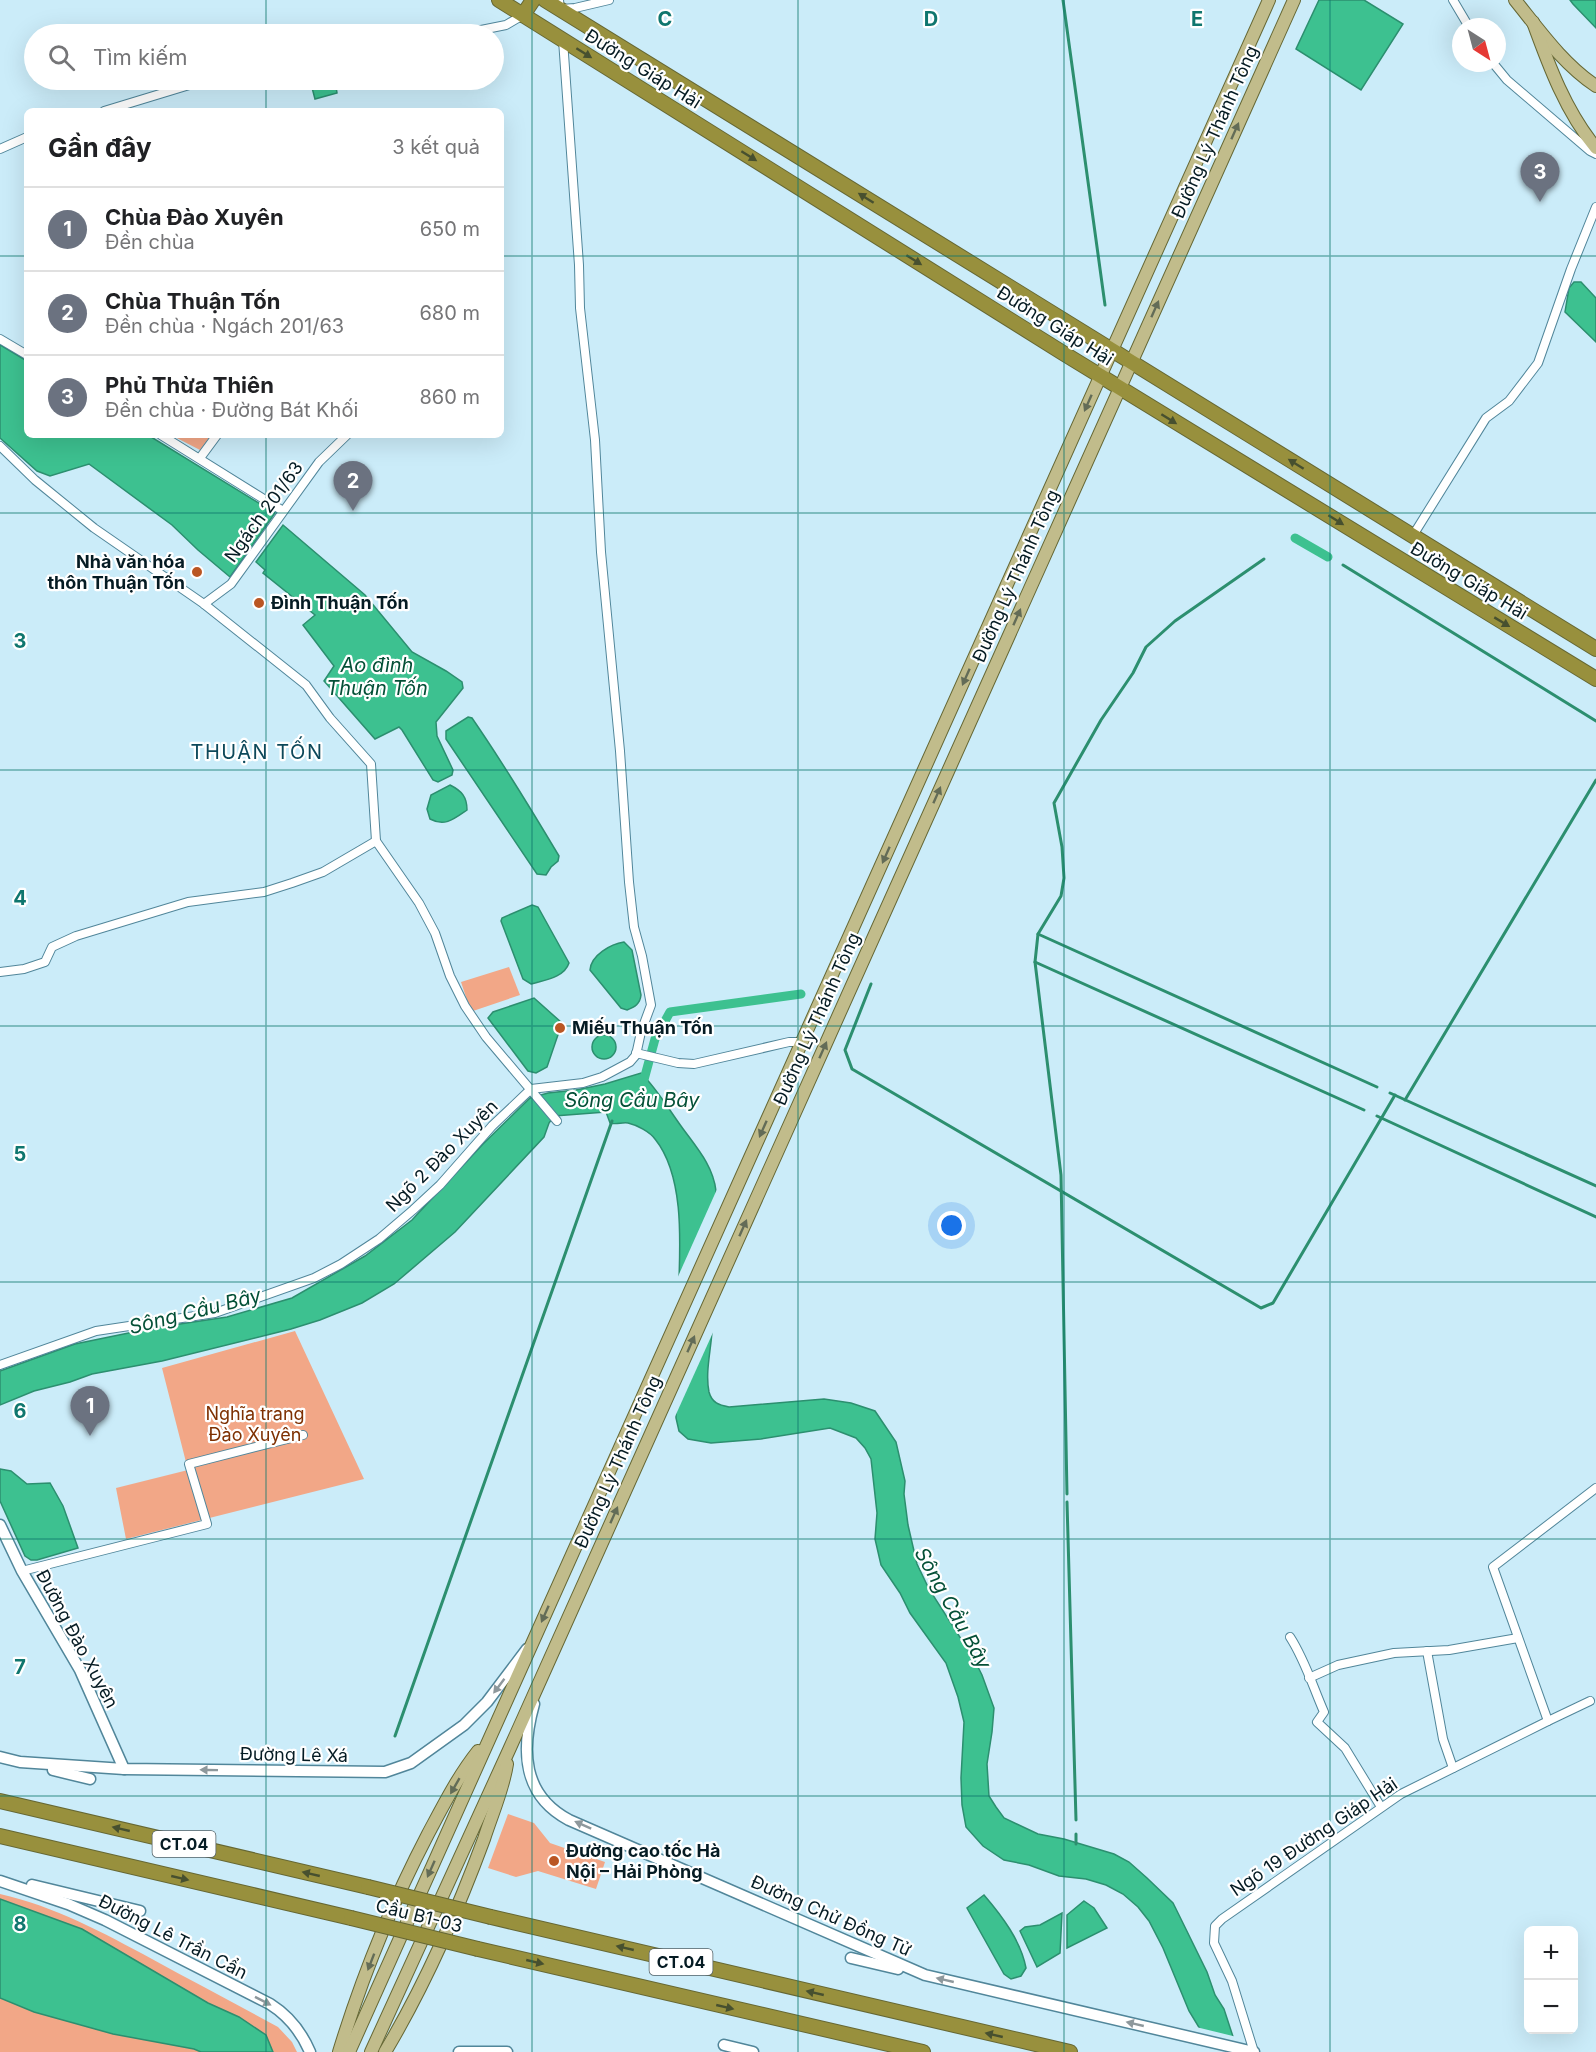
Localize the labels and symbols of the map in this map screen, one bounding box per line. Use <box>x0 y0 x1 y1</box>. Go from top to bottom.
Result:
text: C <box>658 7 672 31</box>
text: D <box>924 7 938 31</box>
text: E <box>1191 7 1203 31</box>
north arrow <box>1452 18 1506 72</box>
street label: Đường Giáp Hải <box>581 24 705 113</box>
street label: Đường Lý Thánh Tông <box>1167 42 1262 221</box>
one-way arrow <box>576 47 592 58</box>
one-way arrow <box>1230 121 1240 139</box>
one-way arrow <box>741 151 757 162</box>
pin: 3 <box>1520 152 1560 202</box>
one-way arrow <box>858 193 874 204</box>
one-way arrow <box>906 254 922 266</box>
street label: Đường Giáp Hải <box>993 281 1117 370</box>
one-way arrow <box>1151 300 1160 317</box>
one-way arrow <box>1084 395 1093 412</box>
one-way arrow <box>1161 413 1178 424</box>
street label: Ngách 201/63 <box>220 457 307 566</box>
one-way arrow <box>1288 459 1304 470</box>
pin: 2 <box>334 462 372 511</box>
street label: Đường Lý Thánh Tông <box>968 486 1063 665</box>
one-way arrow <box>1328 515 1344 526</box>
street label: Đường Giáp Hải <box>1407 537 1532 624</box>
place label: Nhà văn hóa thôn Thuận Tốn <box>47 551 185 593</box>
marker: Nhà văn hóa thôn Thuận Tốn <box>190 565 204 579</box>
place label: Đình Thuận Tốn <box>271 592 409 613</box>
marker: Đình Thuận Tốn <box>252 596 266 610</box>
one-way arrow <box>1012 608 1022 626</box>
one-way arrow <box>1494 616 1510 627</box>
text: 3 <box>14 629 26 653</box>
water label: Ao đình Thuận Tốn <box>326 653 428 700</box>
one-way arrow <box>960 668 970 686</box>
district label: THUẬN TỐN <box>191 736 323 764</box>
one-way arrow <box>932 786 942 804</box>
one-way arrow <box>880 846 890 864</box>
text: 4 <box>13 886 27 910</box>
street label: Đường Lý Thánh Tông <box>769 929 864 1108</box>
place label: Miếu Thuận Tốn <box>572 1017 713 1038</box>
marker: Miếu Thuận Tốn <box>553 1021 567 1035</box>
one-way arrow <box>818 1041 827 1058</box>
water label: Sông Cầu Bây <box>564 1088 700 1112</box>
street label: Ngõ 2 Đào Xuyên <box>381 1095 502 1216</box>
one-way arrow <box>758 1120 768 1138</box>
text: 5 <box>14 1142 26 1166</box>
your location <box>937 1211 966 1240</box>
one-way arrow <box>738 1218 748 1236</box>
water label: Sông Cầu Bây <box>127 1283 264 1339</box>
one-way arrow <box>686 1336 695 1353</box>
street label: Đường Lý Thánh Tông <box>570 1372 665 1551</box>
pin: 1 <box>70 1386 110 1436</box>
text: 6 <box>14 1399 27 1423</box>
park label: Nghĩa trang Đào Xuyên <box>205 1403 305 1445</box>
one-way arrow <box>609 1507 618 1524</box>
water label: Sông Cầu Bây <box>910 1543 997 1674</box>
street label: Đường Đào Xuyên <box>32 1566 123 1712</box>
one-way arrow <box>540 1605 550 1623</box>
text: 7 <box>14 1655 26 1679</box>
one-way arrow <box>493 1678 505 1694</box>
street label: Đường Lê Xá <box>240 1743 348 1766</box>
one-way arrow <box>200 1765 219 1775</box>
street label: Ngõ 19 Đường Giáp Hải <box>1226 1773 1401 1900</box>
one-way arrow <box>450 1778 460 1795</box>
one-way arrow <box>574 1821 591 1830</box>
one-way arrow <box>112 1824 130 1834</box>
road number: CT.04 <box>152 1831 216 1857</box>
place label: Đường cao tốc Hà Nội – Hải Phòng <box>566 1840 720 1882</box>
marker: Đường cao tốc Hà Nội – Hải Phòng <box>547 1854 561 1868</box>
one-way arrow <box>426 1861 435 1878</box>
one-way arrow <box>301 1868 320 1878</box>
street label: Đường Chử Đồng Tử <box>748 1871 914 1960</box>
one-way arrow <box>170 1874 189 1883</box>
street label: Đường Lê Trần Cẩn <box>95 1890 251 1983</box>
street label: Cầu B1-03 <box>373 1895 465 1936</box>
text: 8 <box>13 1912 27 1936</box>
one-way arrow <box>616 1943 634 1953</box>
road number: CT.04 <box>650 1949 712 1975</box>
one-way arrow <box>366 1953 375 1971</box>
one-way arrow <box>526 1958 544 1968</box>
one-way arrow <box>936 1974 954 1984</box>
one-way arrow <box>806 1987 824 1997</box>
one-way arrow <box>254 1996 271 2006</box>
one-way arrow <box>715 2002 734 2012</box>
one-way arrow <box>1126 2019 1144 2029</box>
one-way arrow <box>985 2029 1003 2039</box>

